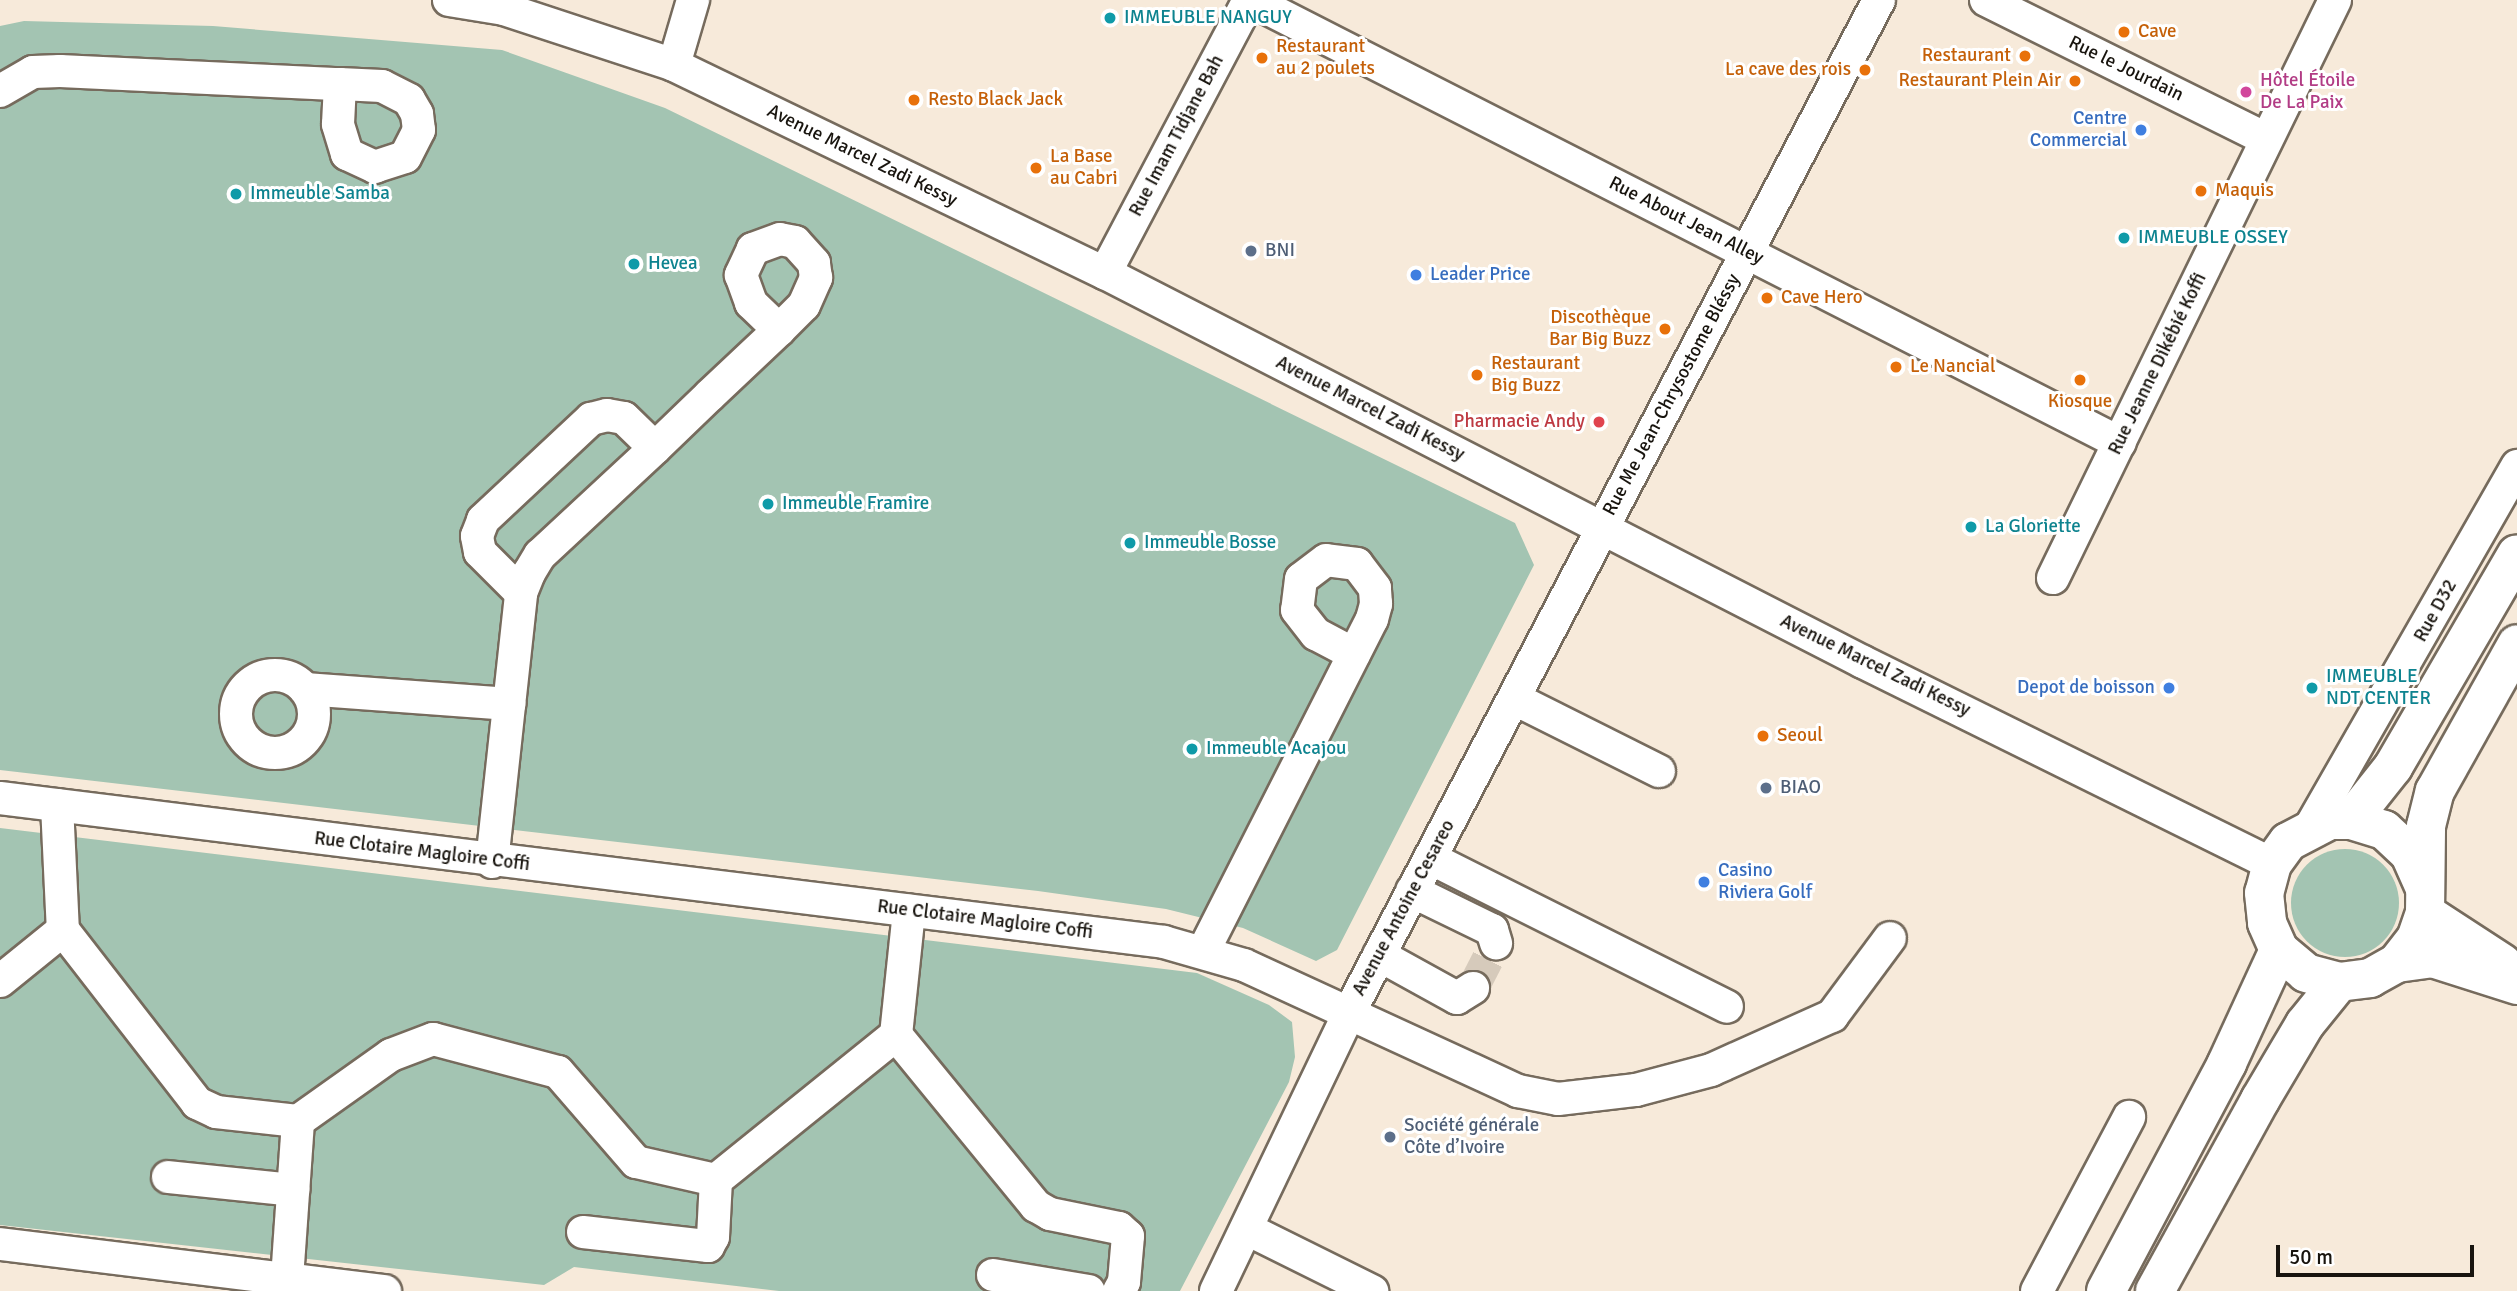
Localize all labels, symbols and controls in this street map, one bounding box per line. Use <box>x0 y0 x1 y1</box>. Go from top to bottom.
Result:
place label: IMMEUBLE NANGUY <box>1124 7 1292 29</box>
marker: IMMEUBLE NANGUY <box>1102 10 1118 26</box>
place label: Cave <box>2138 21 2177 43</box>
marker: Cave <box>2116 24 2132 40</box>
street label: Rue le Jourdain <box>2065 31 2187 107</box>
place label: Restaurant au 2 poulets <box>1276 36 1375 80</box>
place label: Restaurant <box>1922 45 2011 67</box>
marker: Restaurant <box>2017 48 2033 64</box>
marker: Restaurant au 2 poulets <box>1254 50 1270 66</box>
street label: Rue Imam Tidjane Bah <box>1125 51 1229 221</box>
place label: La cave des rois <box>1725 59 1851 81</box>
marker: La cave des rois <box>1857 62 1873 78</box>
place label: Restaurant Plein Air <box>1899 70 2061 92</box>
place label: Hôtel Étoile De La Paix <box>2260 70 2355 114</box>
marker: Restaurant Plein Air <box>2067 73 2083 89</box>
marker: Hôtel Étoile De La Paix <box>2238 84 2254 100</box>
place label: Resto Black Jack <box>928 89 1063 111</box>
marker: Resto Black Jack <box>906 92 922 108</box>
street label: Avenue Marcel Zadi Kessy <box>763 100 961 212</box>
place label: Centre Commercial <box>2030 108 2127 152</box>
marker: Centre Commercial <box>2133 122 2149 138</box>
place label: La Base au Cabri <box>1050 146 1118 190</box>
marker: La Base au Cabri <box>1028 160 1044 176</box>
street label: Rue About Jean Alley <box>1605 172 1767 270</box>
place label: Maquis <box>2215 180 2274 202</box>
place label: Immeuble Samba <box>250 183 390 205</box>
marker: Maquis <box>2193 183 2209 199</box>
marker: Immeuble Samba <box>228 186 244 202</box>
place label: IMMEUBLE OSSEY <box>2138 227 2288 249</box>
marker: IMMEUBLE OSSEY <box>2116 230 2132 246</box>
place label: BNI <box>1265 240 1295 262</box>
marker: BNI <box>1243 243 1259 259</box>
place label: Hevea <box>648 253 698 275</box>
marker: Hevea <box>626 256 642 272</box>
place label: Leader Price <box>1430 264 1531 286</box>
marker: Leader Price <box>1408 267 1424 283</box>
street label: Rue Jeanne Dikébié Koffi <box>2104 269 2212 459</box>
street label: Rue Me Jean-Chrysostome Bléssy <box>1598 270 1746 520</box>
place label: Cave Hero <box>1781 287 1863 309</box>
marker: Cave Hero <box>1759 290 1775 306</box>
place label: Discothèque Bar Big Buzz <box>1549 307 1651 351</box>
marker: Discothèque Bar Big Buzz <box>1657 321 1673 337</box>
street label: Avenue Marcel Zadi Kessy <box>1272 351 1468 467</box>
place label: Restaurant Big Buzz <box>1491 353 1580 397</box>
place label: Le Nancial <box>1910 356 1996 378</box>
marker: Le Nancial <box>1888 359 1904 375</box>
marker: Restaurant Big Buzz <box>1469 367 1485 383</box>
marker: Kiosque <box>2072 372 2088 388</box>
place label: Kiosque <box>2048 391 2112 413</box>
place label: Pharmacie Andy <box>1454 411 1585 433</box>
marker: Pharmacie Andy <box>1591 414 1607 430</box>
place label: Immeuble Framire <box>782 493 929 515</box>
marker: Immeuble Framire <box>760 496 776 512</box>
place label: La Gloriette <box>1985 516 2081 538</box>
marker: La Gloriette <box>1963 519 1979 535</box>
place label: Immeuble Bosse <box>1144 532 1276 554</box>
marker: Immeuble Bosse <box>1122 535 1138 551</box>
street label: Rue D32 <box>2410 576 2462 646</box>
street label: Avenue Marcel Zadi Kessy <box>1776 610 1974 722</box>
place label: IMMEUBLE NDT CENTER <box>2326 666 2431 710</box>
place label: Depot de boisson <box>2017 677 2155 699</box>
marker: Depot de boisson <box>2161 680 2177 696</box>
marker: IMMEUBLE NDT CENTER <box>2304 680 2320 696</box>
place label: Seoul <box>1777 725 1823 747</box>
marker: Seoul <box>1755 728 1771 744</box>
place label: Immeuble Acajou <box>1206 738 1347 760</box>
marker: Immeuble Acajou <box>1184 741 1200 757</box>
place label: BIAO <box>1780 777 1821 799</box>
marker: BIAO <box>1758 780 1774 796</box>
street label: Avenue Antoine Cesareo <box>1348 816 1460 1000</box>
street label: Rue Clotaire Magloire Coffi <box>313 827 531 877</box>
place label: Casino Riviera Golf <box>1718 860 1812 904</box>
marker: Casino Riviera Golf <box>1696 874 1712 890</box>
street label: Rue Clotaire Magloire Coffi <box>876 895 1094 945</box>
place label: Société générale Côte d’Ivoire <box>1404 1115 1539 1159</box>
marker: Société générale Côte d’Ivoire <box>1382 1129 1398 1145</box>
scale bar <box>2279 1232 2477 1276</box>
text: 50 m <box>2289 1244 2333 1270</box>

